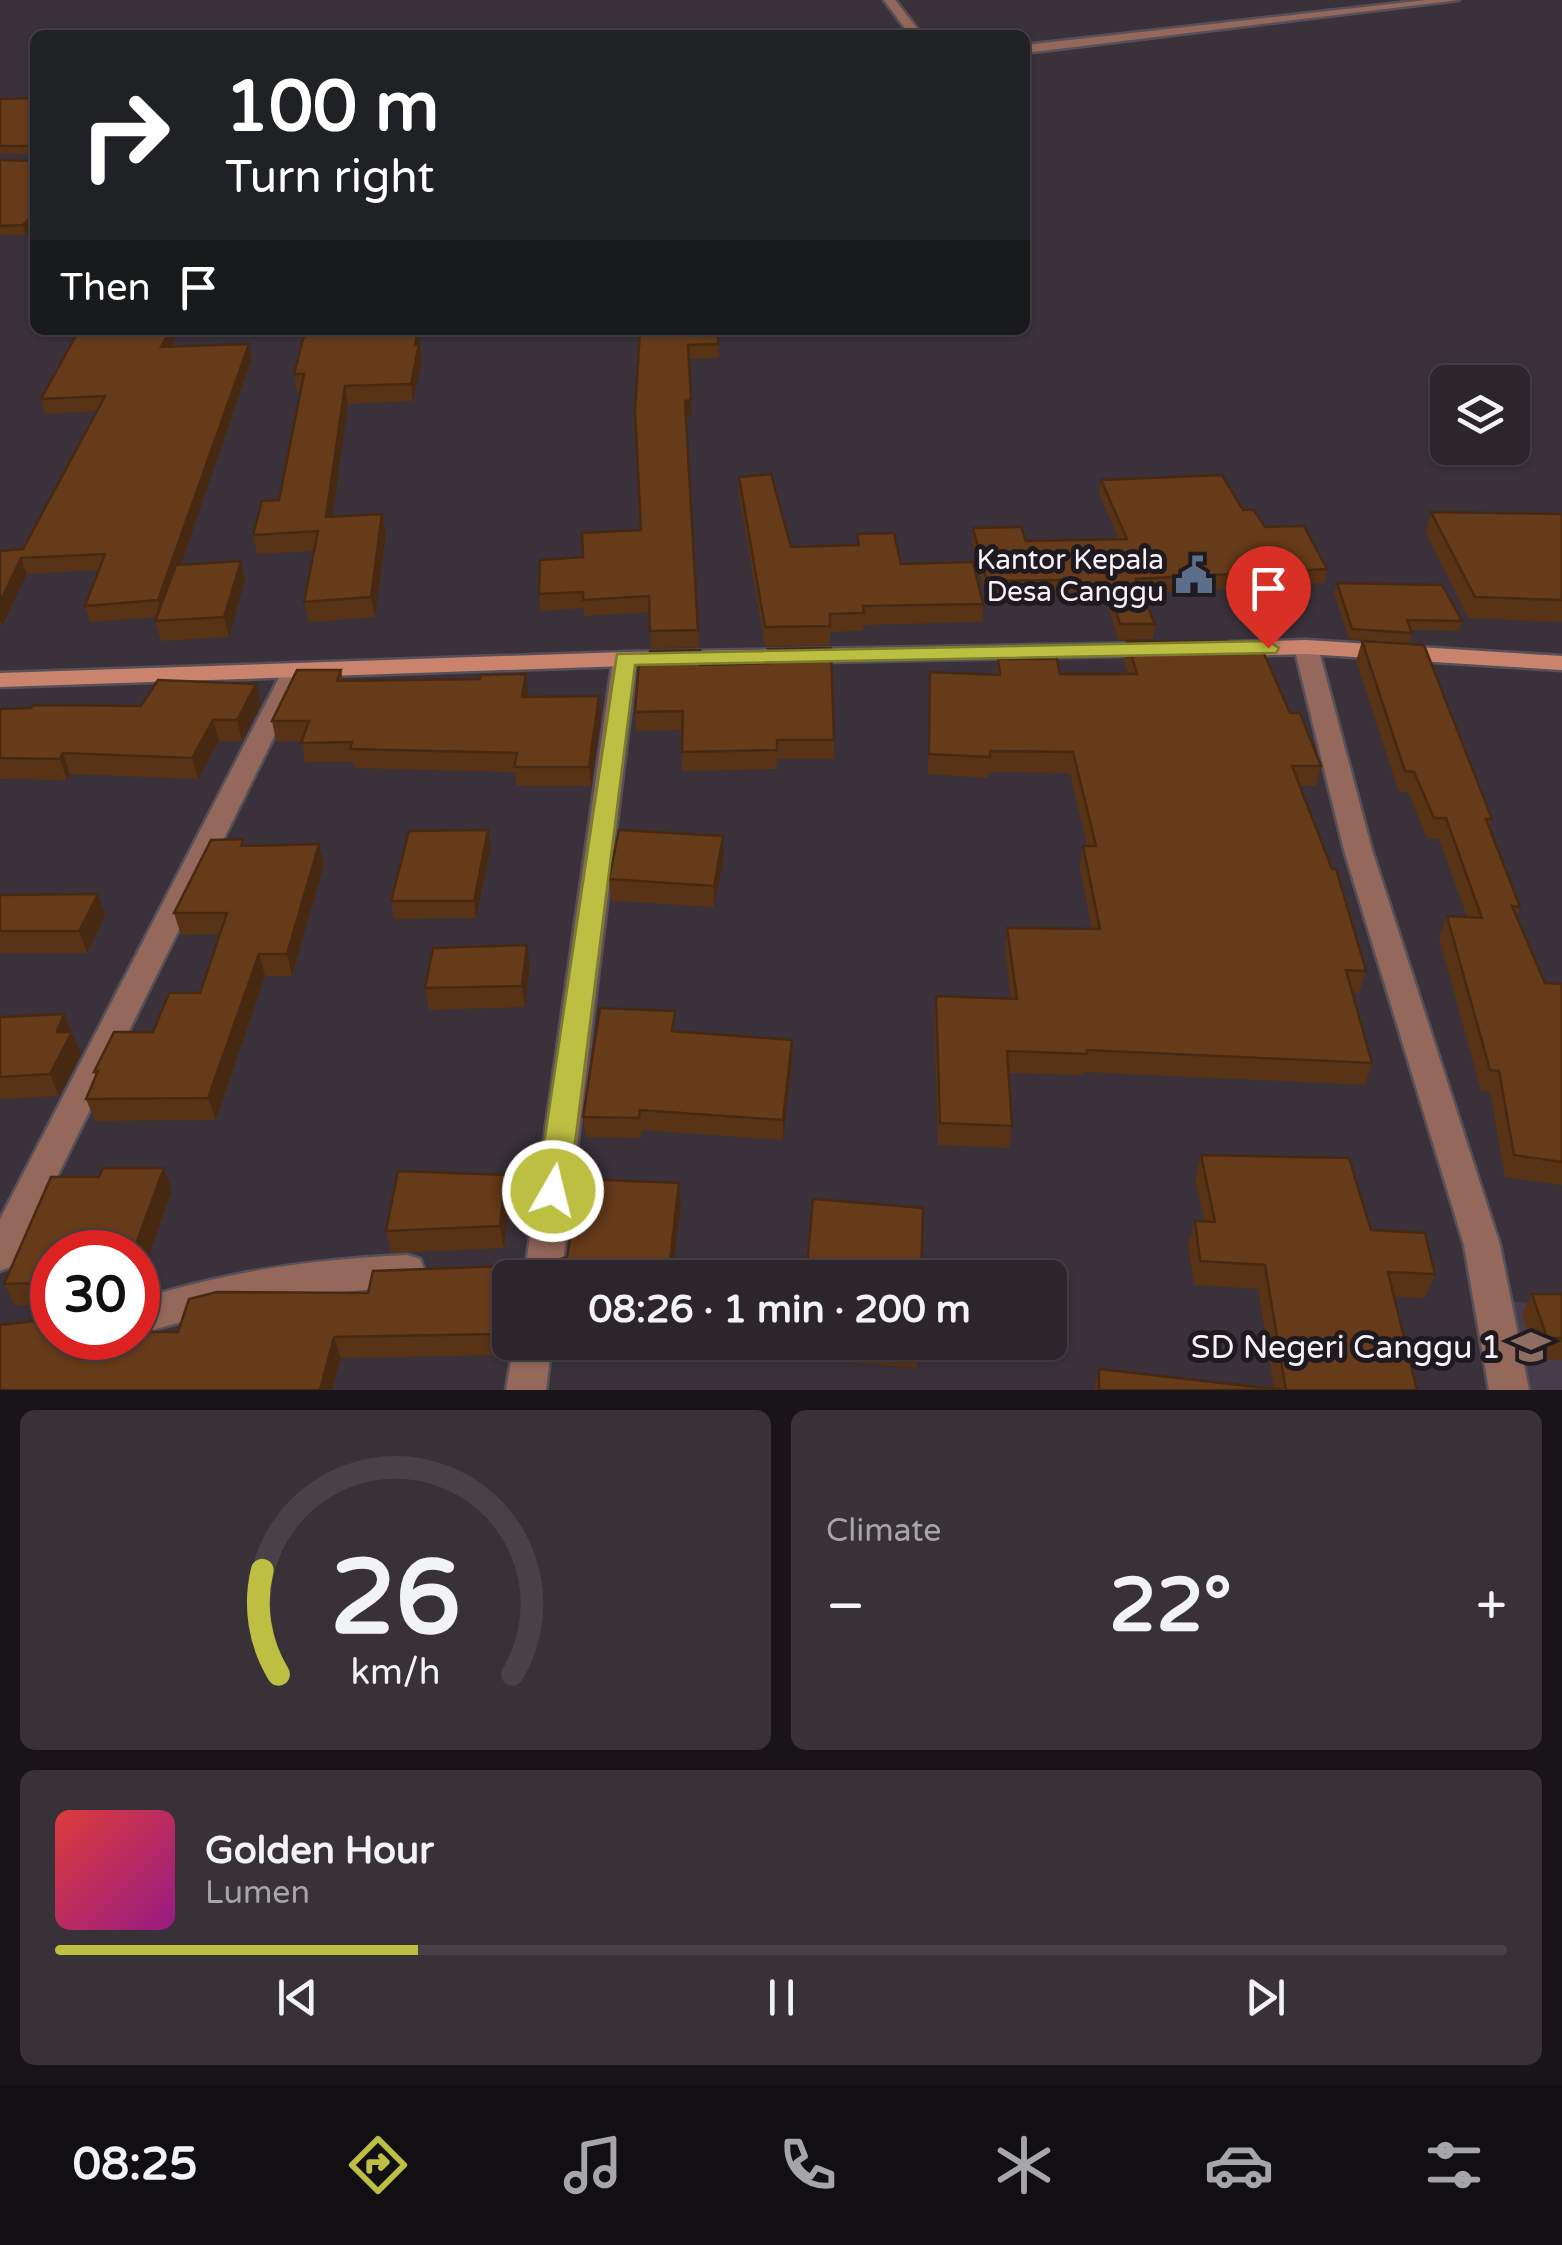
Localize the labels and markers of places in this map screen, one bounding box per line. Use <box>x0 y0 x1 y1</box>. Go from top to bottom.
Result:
place label: Kantor Kepala Desa Canggu <box>977 543 1164 609</box>
pin <box>1226 546 1311 649</box>
public building icon: Kantor Kepala Desa Canggu <box>1173 554 1215 596</box>
school or university icon: SD Negeri Canggu 1 <box>1510 1326 1552 1368</box>
place label: SD Negeri Canggu 1 <box>1191 1329 1501 1367</box>

